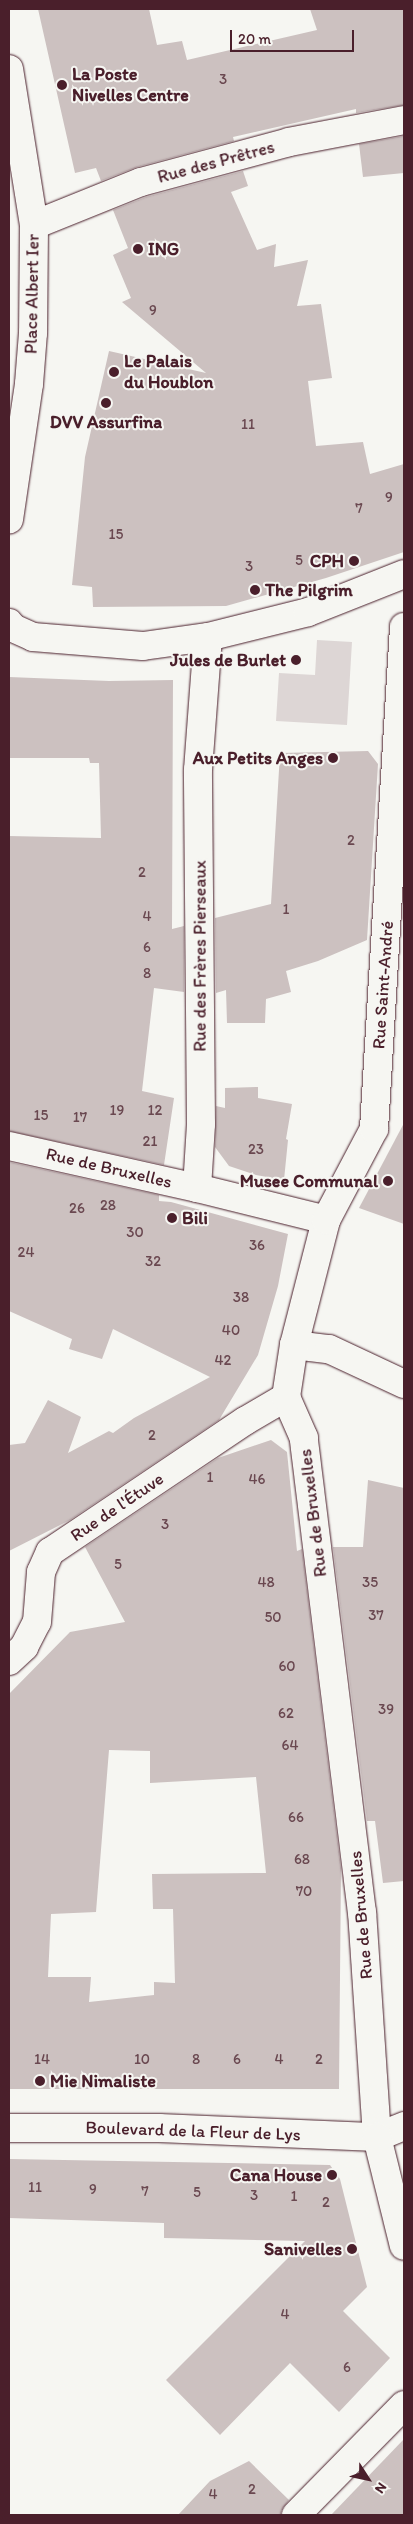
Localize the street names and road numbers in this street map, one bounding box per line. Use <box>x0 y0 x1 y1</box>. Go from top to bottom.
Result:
street label: Rue des Prêtres <box>155 136 277 188</box>
street label: Place Albert Ier <box>20 234 44 354</box>
street label: Rue des Frères Pierseaux <box>189 860 211 1052</box>
street label: Rue Saint-André <box>368 920 398 1050</box>
street label: Rue de Bruxelles <box>44 1143 174 1193</box>
street label: Rue de Bruxelles <box>294 1448 332 1578</box>
street label: Rue de l'Étuve <box>66 1468 168 1546</box>
street label: Rue de Bruxelles <box>345 1850 377 1980</box>
street label: Boulevard de la Fleur de Lys <box>85 2116 301 2146</box>

